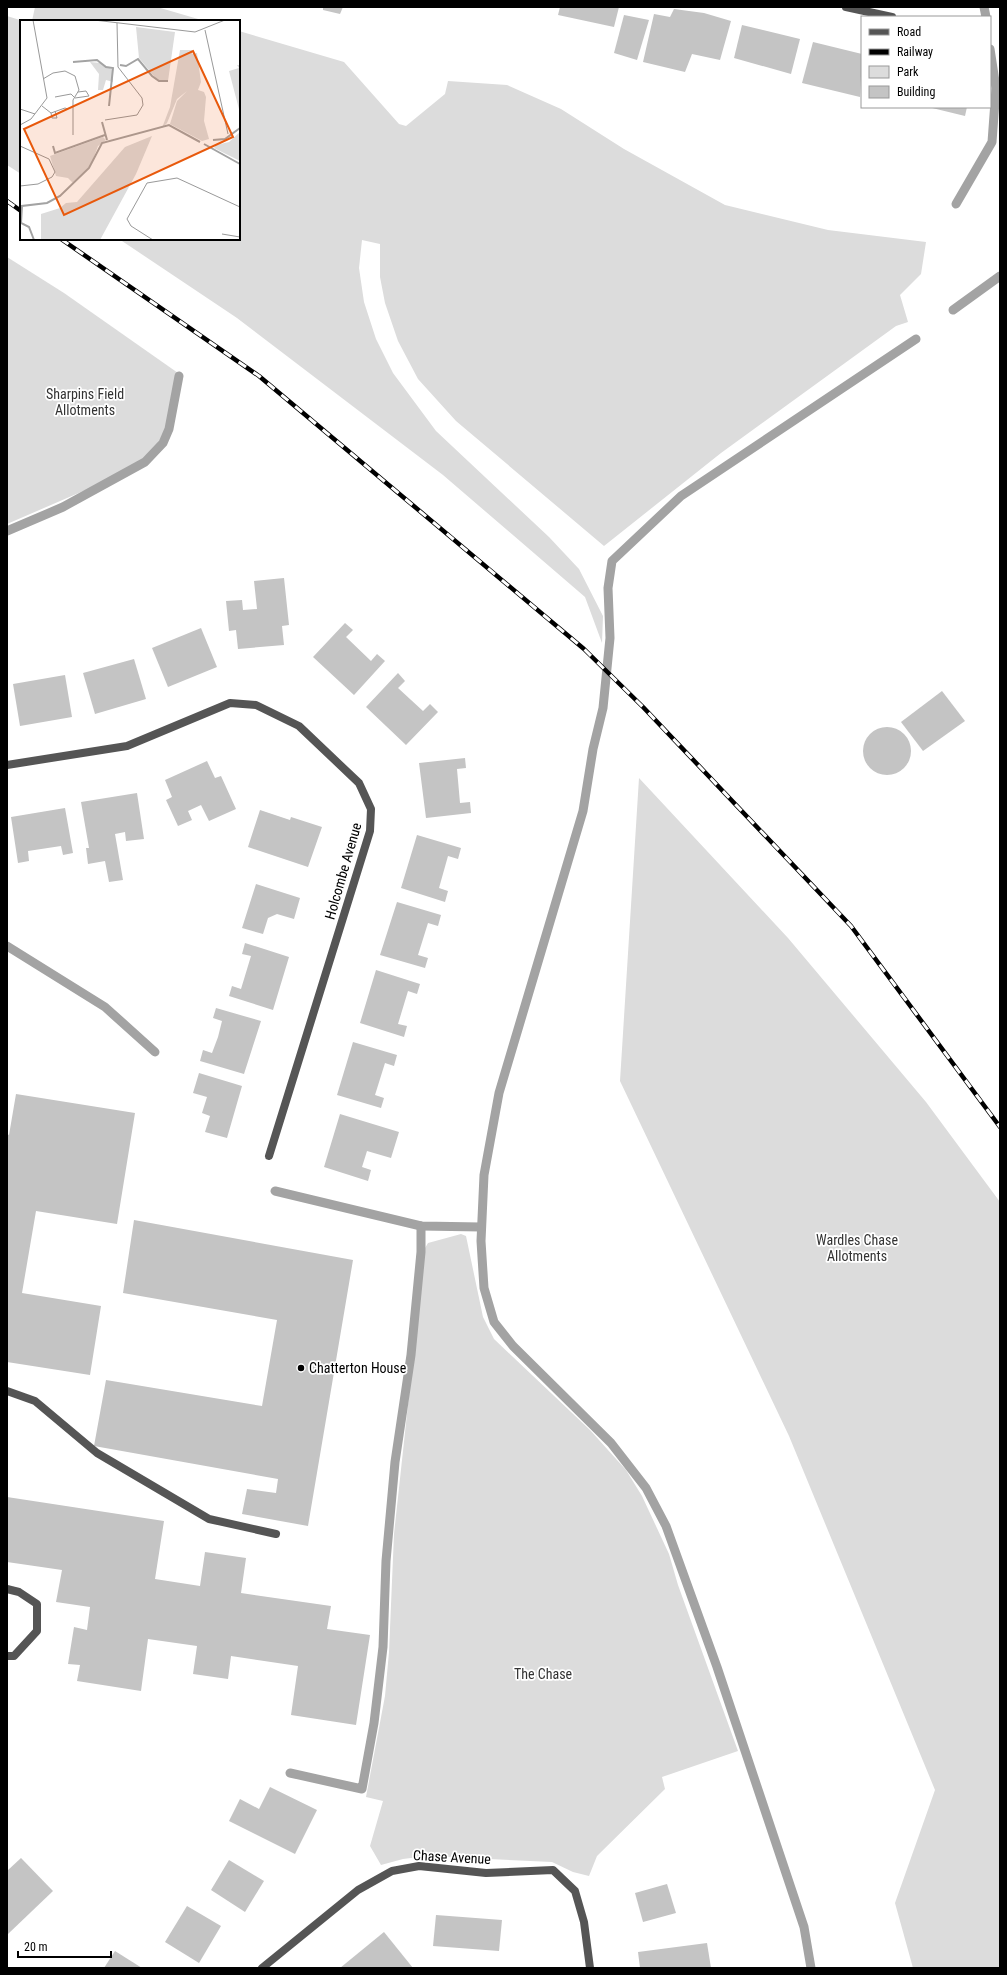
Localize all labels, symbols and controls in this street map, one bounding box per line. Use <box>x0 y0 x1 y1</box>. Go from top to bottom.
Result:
legend <box>861 16 991 108</box>
inset map <box>20 20 240 240</box>
text: Road <box>897 25 921 39</box>
text: Railway <box>897 45 933 59</box>
text: Park <box>897 65 919 79</box>
text: Building <box>897 85 935 99</box>
park label: Sharpins Field Allotments <box>46 386 124 418</box>
street label: Holcombe Avenue <box>322 820 365 921</box>
park label: Wardles Chase Allotments <box>816 1232 898 1264</box>
place label: Chatterton House <box>309 1360 407 1376</box>
marker: Chatterton House <box>296 1363 306 1373</box>
park label: The Chase <box>514 1666 573 1682</box>
street label: Chase Avenue <box>413 1847 492 1867</box>
scale bar <box>18 1933 111 1959</box>
text: 20 m <box>24 1940 48 1954</box>

